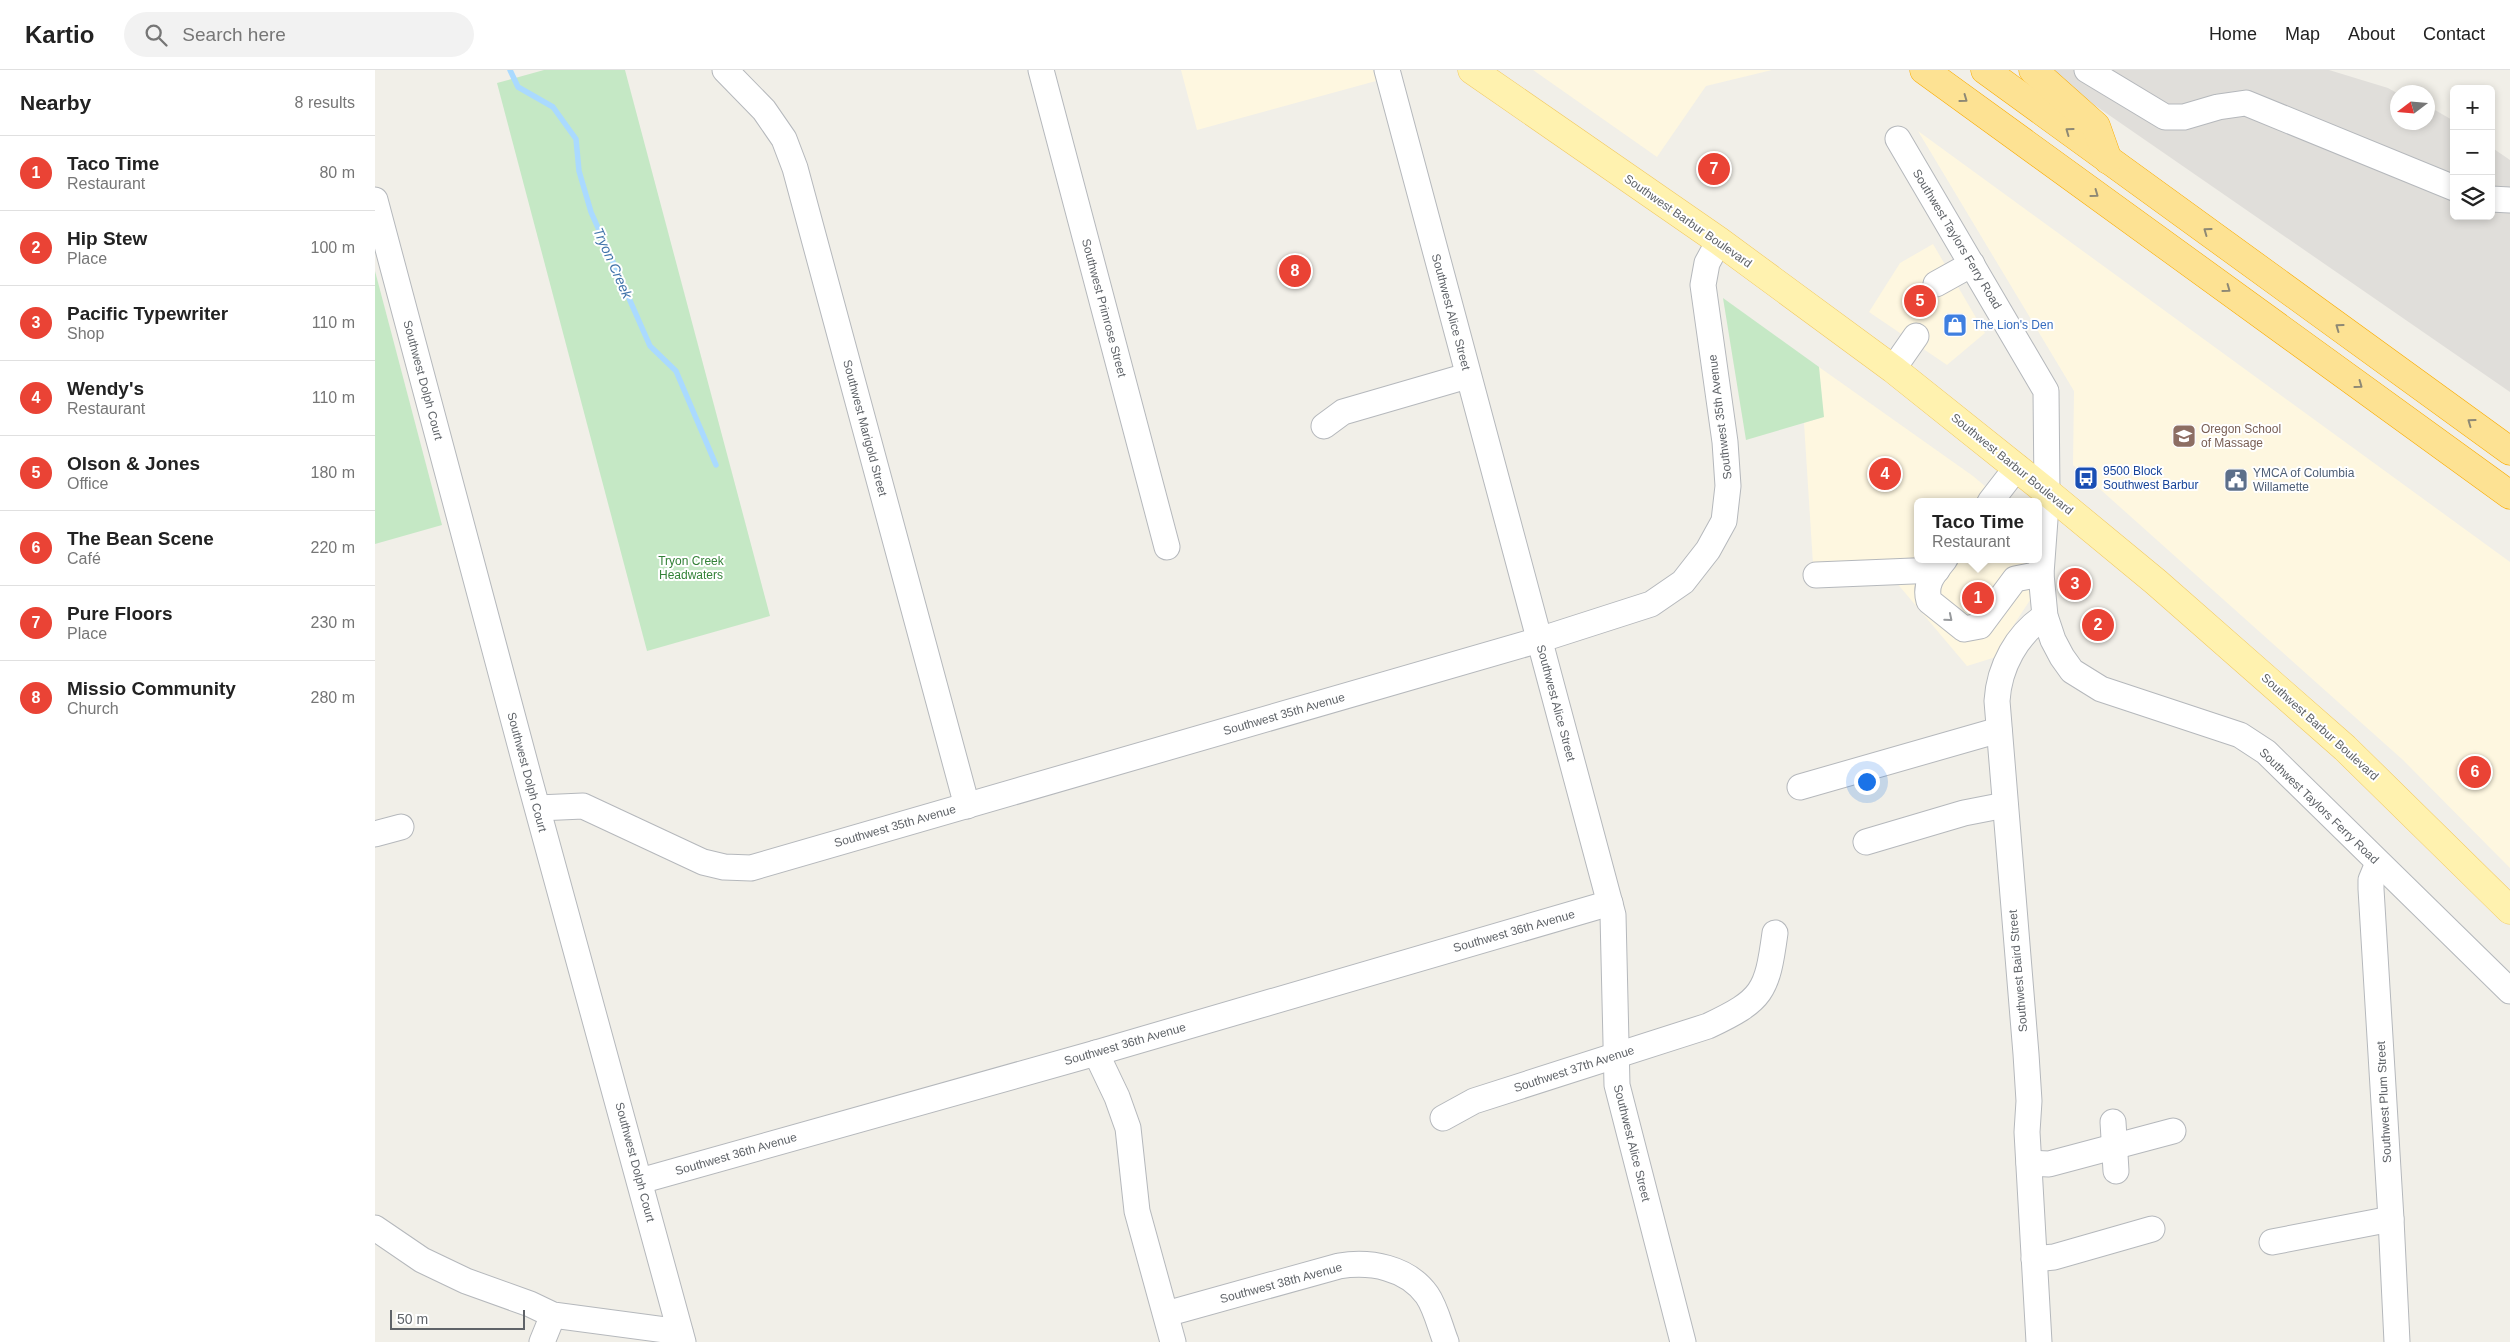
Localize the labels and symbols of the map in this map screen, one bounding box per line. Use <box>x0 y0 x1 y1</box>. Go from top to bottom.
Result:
north arrow <box>2390 85 2435 130</box>
one-way arrow <box>1958 93 1968 102</box>
one-way arrow <box>2065 128 2075 137</box>
pin: 7 <box>1698 150 1730 188</box>
street label: Southwest Taylors Ferry Road <box>1910 167 2004 311</box>
street label: Southwest Barbur Boulevard <box>1621 171 1755 271</box>
one-way arrow <box>2090 188 2099 197</box>
water label: Tryon Creek <box>590 225 636 302</box>
one-way arrow <box>2203 228 2213 237</box>
street label: Southwest Primrose Street <box>1079 237 1129 379</box>
pin: 8 <box>1279 252 1311 290</box>
street label: Southwest Alice Street <box>1429 252 1473 372</box>
pin: 5 <box>1904 282 1936 320</box>
one-way arrow <box>2221 283 2231 292</box>
shop icon: The Lion's Den <box>1942 312 1968 338</box>
place label: The Lion's Den <box>1973 318 2053 332</box>
street label: Southwest Dolph Court <box>400 319 446 442</box>
one-way arrow <box>2335 324 2345 333</box>
street label: Southwest 35th Avenue <box>1705 353 1735 480</box>
street label: Southwest Marigold Street <box>840 358 890 498</box>
one-way arrow <box>2353 378 2362 388</box>
street label: Southwest Barbur Boulevard <box>1948 410 2076 518</box>
one-way arrow <box>2467 419 2476 428</box>
place label: Oregon School of Massage <box>2201 422 2281 450</box>
school or university icon: Oregon School of Massage <box>2171 423 2197 449</box>
pin: 4 <box>1869 455 1901 493</box>
place label: 9500 Block Southwest Barbur <box>2103 464 2198 492</box>
bus stop icon: 9500 Block Southwest Barbur <box>2073 465 2099 491</box>
place label: YMCA of Columbia Willamette <box>2253 466 2355 494</box>
public building icon: YMCA of Columbia Willamette <box>2223 467 2249 493</box>
park label: Tryon Creek Headwaters <box>658 554 725 582</box>
pin: 3 <box>2059 565 2091 603</box>
pin: 1 <box>1962 579 1994 617</box>
pin: 2 <box>2082 606 2114 644</box>
one-way arrow <box>1944 612 1953 621</box>
street label: Southwest Alice Street <box>1534 643 1578 763</box>
street label: Southwest Barbur Boulevard <box>2259 671 2381 783</box>
street label: Southwest 35th Avenue <box>1222 690 1347 738</box>
street label: Southwest Dolph Court <box>504 711 550 834</box>
street label: Southwest Taylors Ferry Road <box>2256 745 2382 867</box>
pin: 6 <box>2459 753 2491 791</box>
your location <box>1854 769 1880 795</box>
street label: Southwest 35th Avenue <box>833 802 958 850</box>
street label: Southwest 36th Avenue <box>1452 907 1577 955</box>
street label: Southwest Baird Street <box>2006 909 2030 1033</box>
street label: Southwest 36th Avenue <box>1063 1020 1188 1068</box>
street label: Southwest Plum Street <box>2374 1040 2394 1163</box>
street label: Southwest 37th Avenue <box>1512 1043 1636 1095</box>
street label: Southwest Alice Street <box>1611 1083 1653 1204</box>
street label: Southwest Dolph Court <box>612 1101 658 1224</box>
street label: Southwest 36th Avenue <box>674 1130 799 1178</box>
street label: Southwest 38th Avenue <box>1218 1260 1344 1306</box>
scale bar <box>390 1307 525 1330</box>

